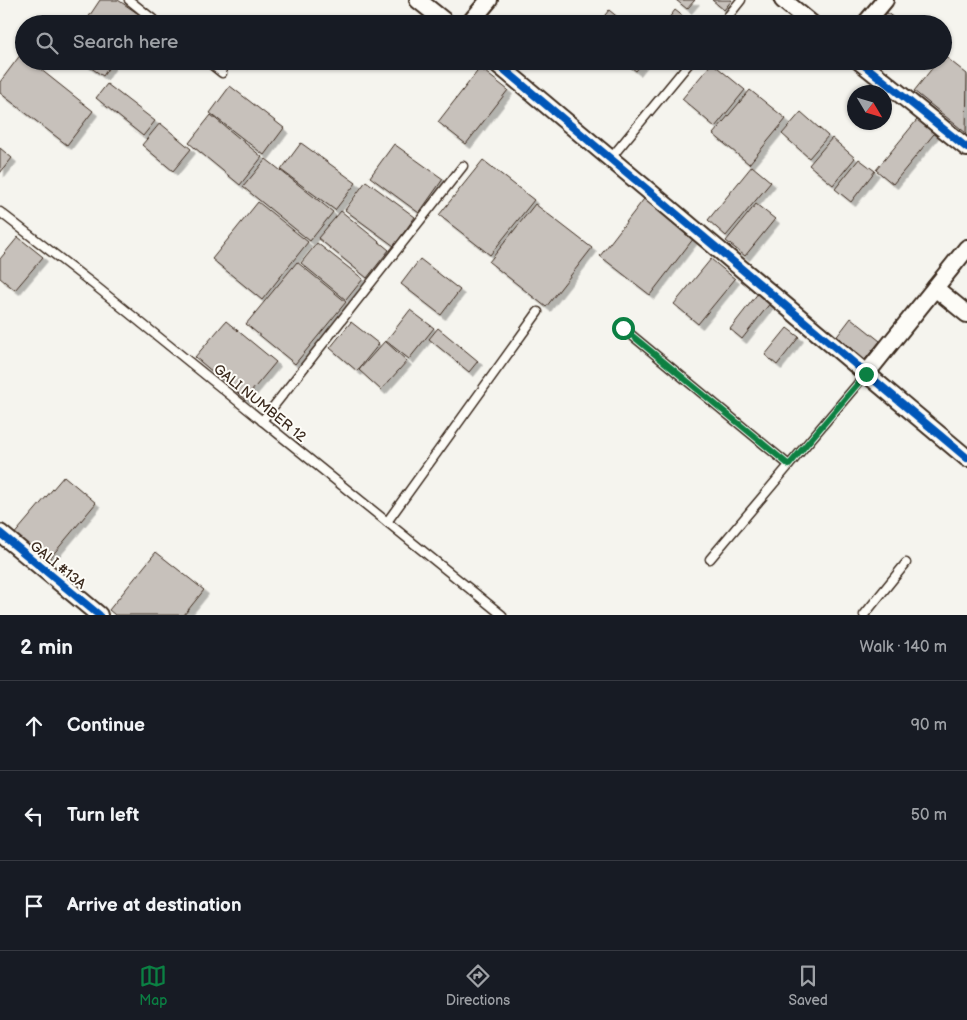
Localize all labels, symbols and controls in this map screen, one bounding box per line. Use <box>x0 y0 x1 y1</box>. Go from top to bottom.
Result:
search box <box>15 15 952 70</box>
icon: search <box>33 29 61 57</box>
text: Search here <box>73 31 178 54</box>
north arrow <box>847 85 892 130</box>
route start <box>612 317 635 340</box>
street label: GALI NUMBER 12 <box>210 360 310 446</box>
route end <box>855 363 878 386</box>
street label: GALI #13A <box>27 537 90 593</box>
text: 2 min <box>20 635 73 660</box>
text: Walk · 140 m <box>860 638 947 657</box>
icon: ahead <box>20 712 48 740</box>
text: Continue <box>67 714 145 737</box>
text: 90 m <box>911 716 947 735</box>
icon: left <box>20 802 48 830</box>
text: Turn left <box>67 804 139 827</box>
text: 50 m <box>911 806 947 825</box>
icon: arrive <box>20 892 48 920</box>
text: Arrive at destination <box>67 894 242 917</box>
tab: Map <box>139 962 167 1009</box>
tab: Directions <box>446 962 510 1009</box>
tab: Saved <box>788 962 828 1009</box>

